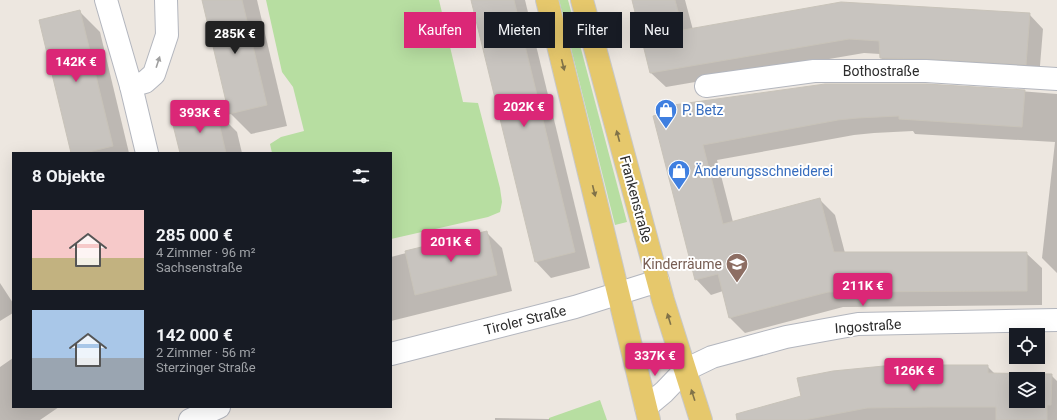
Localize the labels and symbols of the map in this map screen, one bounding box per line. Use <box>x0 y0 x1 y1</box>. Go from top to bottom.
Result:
pin: 285K € <box>202 21 268 55</box>
pin: 142K € <box>43 49 109 83</box>
one-way arrow <box>155 56 161 68</box>
one-way arrow <box>561 59 567 71</box>
street label: Bothostraße <box>843 63 919 79</box>
pin: 202K € <box>491 94 557 128</box>
shop icon: P. Betz <box>653 97 679 130</box>
pin: 393K € <box>167 100 233 134</box>
place label: P. Betz <box>682 102 724 118</box>
one-way arrow <box>615 130 621 142</box>
street label: Frankenstraße <box>617 154 655 244</box>
shop icon: Änderungsschneiderei <box>666 158 692 191</box>
place label: Änderungsschneiderei <box>694 163 833 179</box>
one-way arrow <box>591 186 597 198</box>
pin: 201K € <box>418 229 484 263</box>
school or university icon: Kinderräume <box>724 251 750 284</box>
place label: Kinderräume <box>643 256 722 272</box>
pin: 211K € <box>830 273 896 307</box>
street label: Tiroler Straße <box>482 302 568 338</box>
one-way arrow <box>666 313 672 325</box>
street label: Ingostraße <box>834 316 902 336</box>
pin: 337K € <box>622 343 688 377</box>
pin: 126K € <box>881 358 947 392</box>
one-way arrow <box>690 388 696 400</box>

